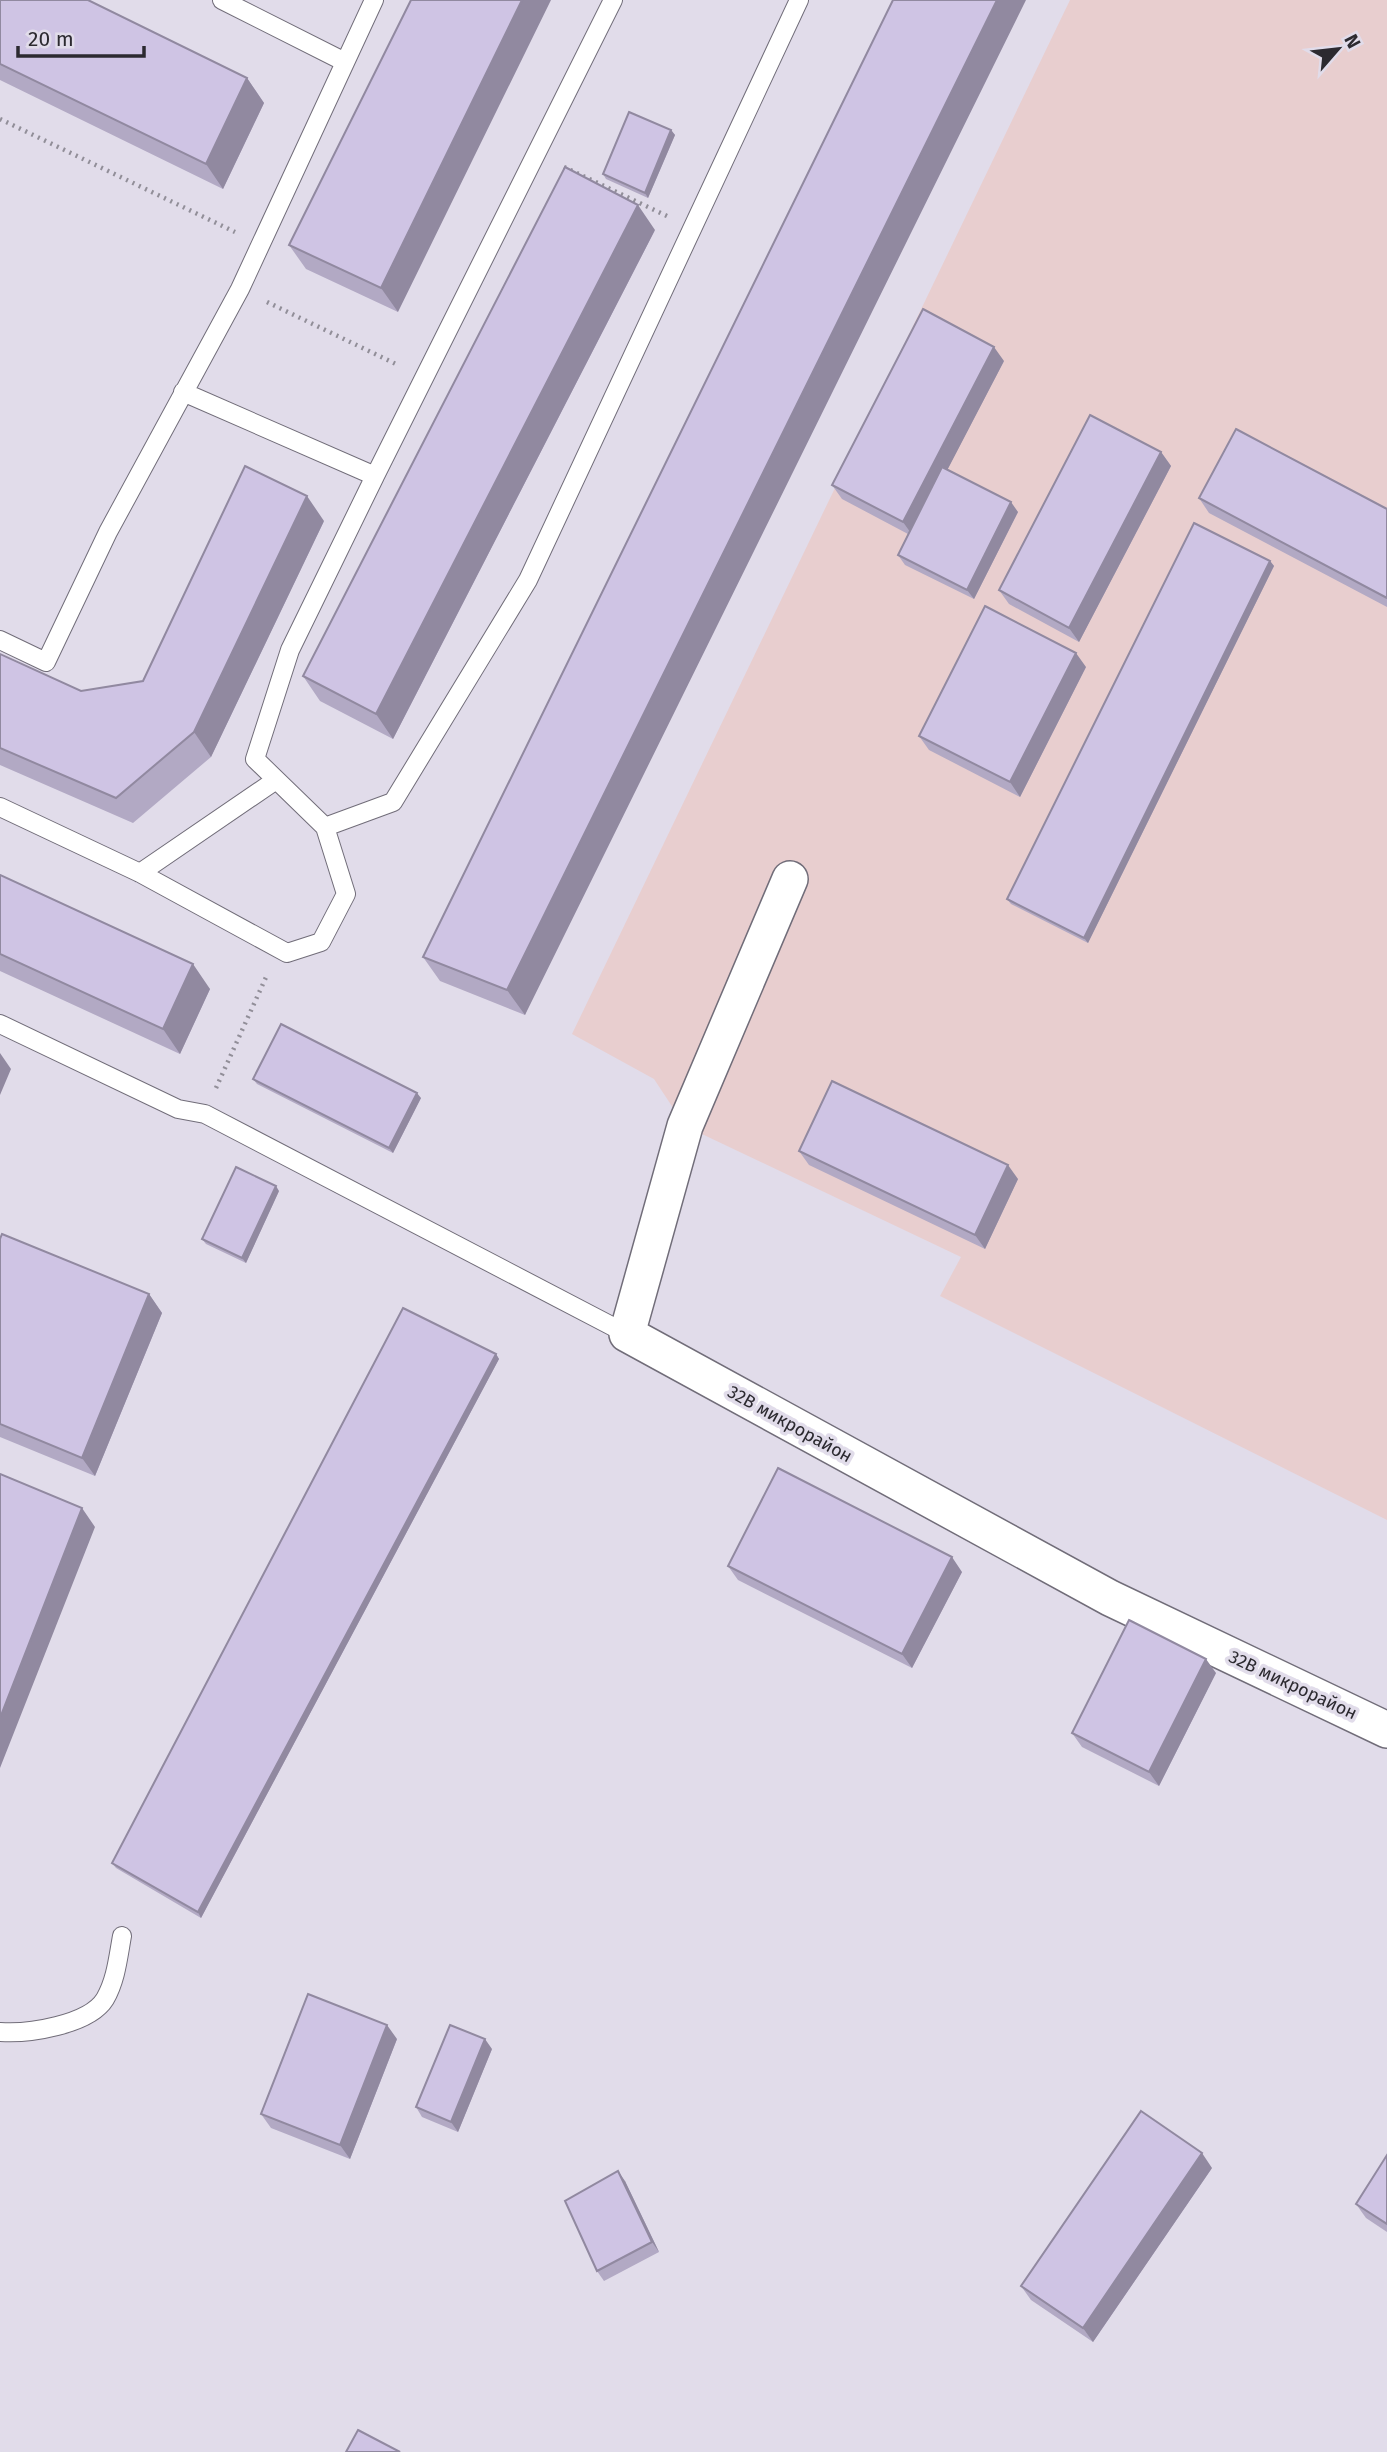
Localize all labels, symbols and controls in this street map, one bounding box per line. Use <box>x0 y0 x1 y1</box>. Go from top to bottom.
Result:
scale bar <box>18 14 144 58</box>
north arrow <box>1303 14 1373 84</box>
text: 20 m <box>28 26 74 52</box>
text: N <box>1339 30 1366 52</box>
street label: 32В микрорайон <box>724 1381 856 1467</box>
street label: 32В микрорайон <box>1225 1646 1361 1724</box>

